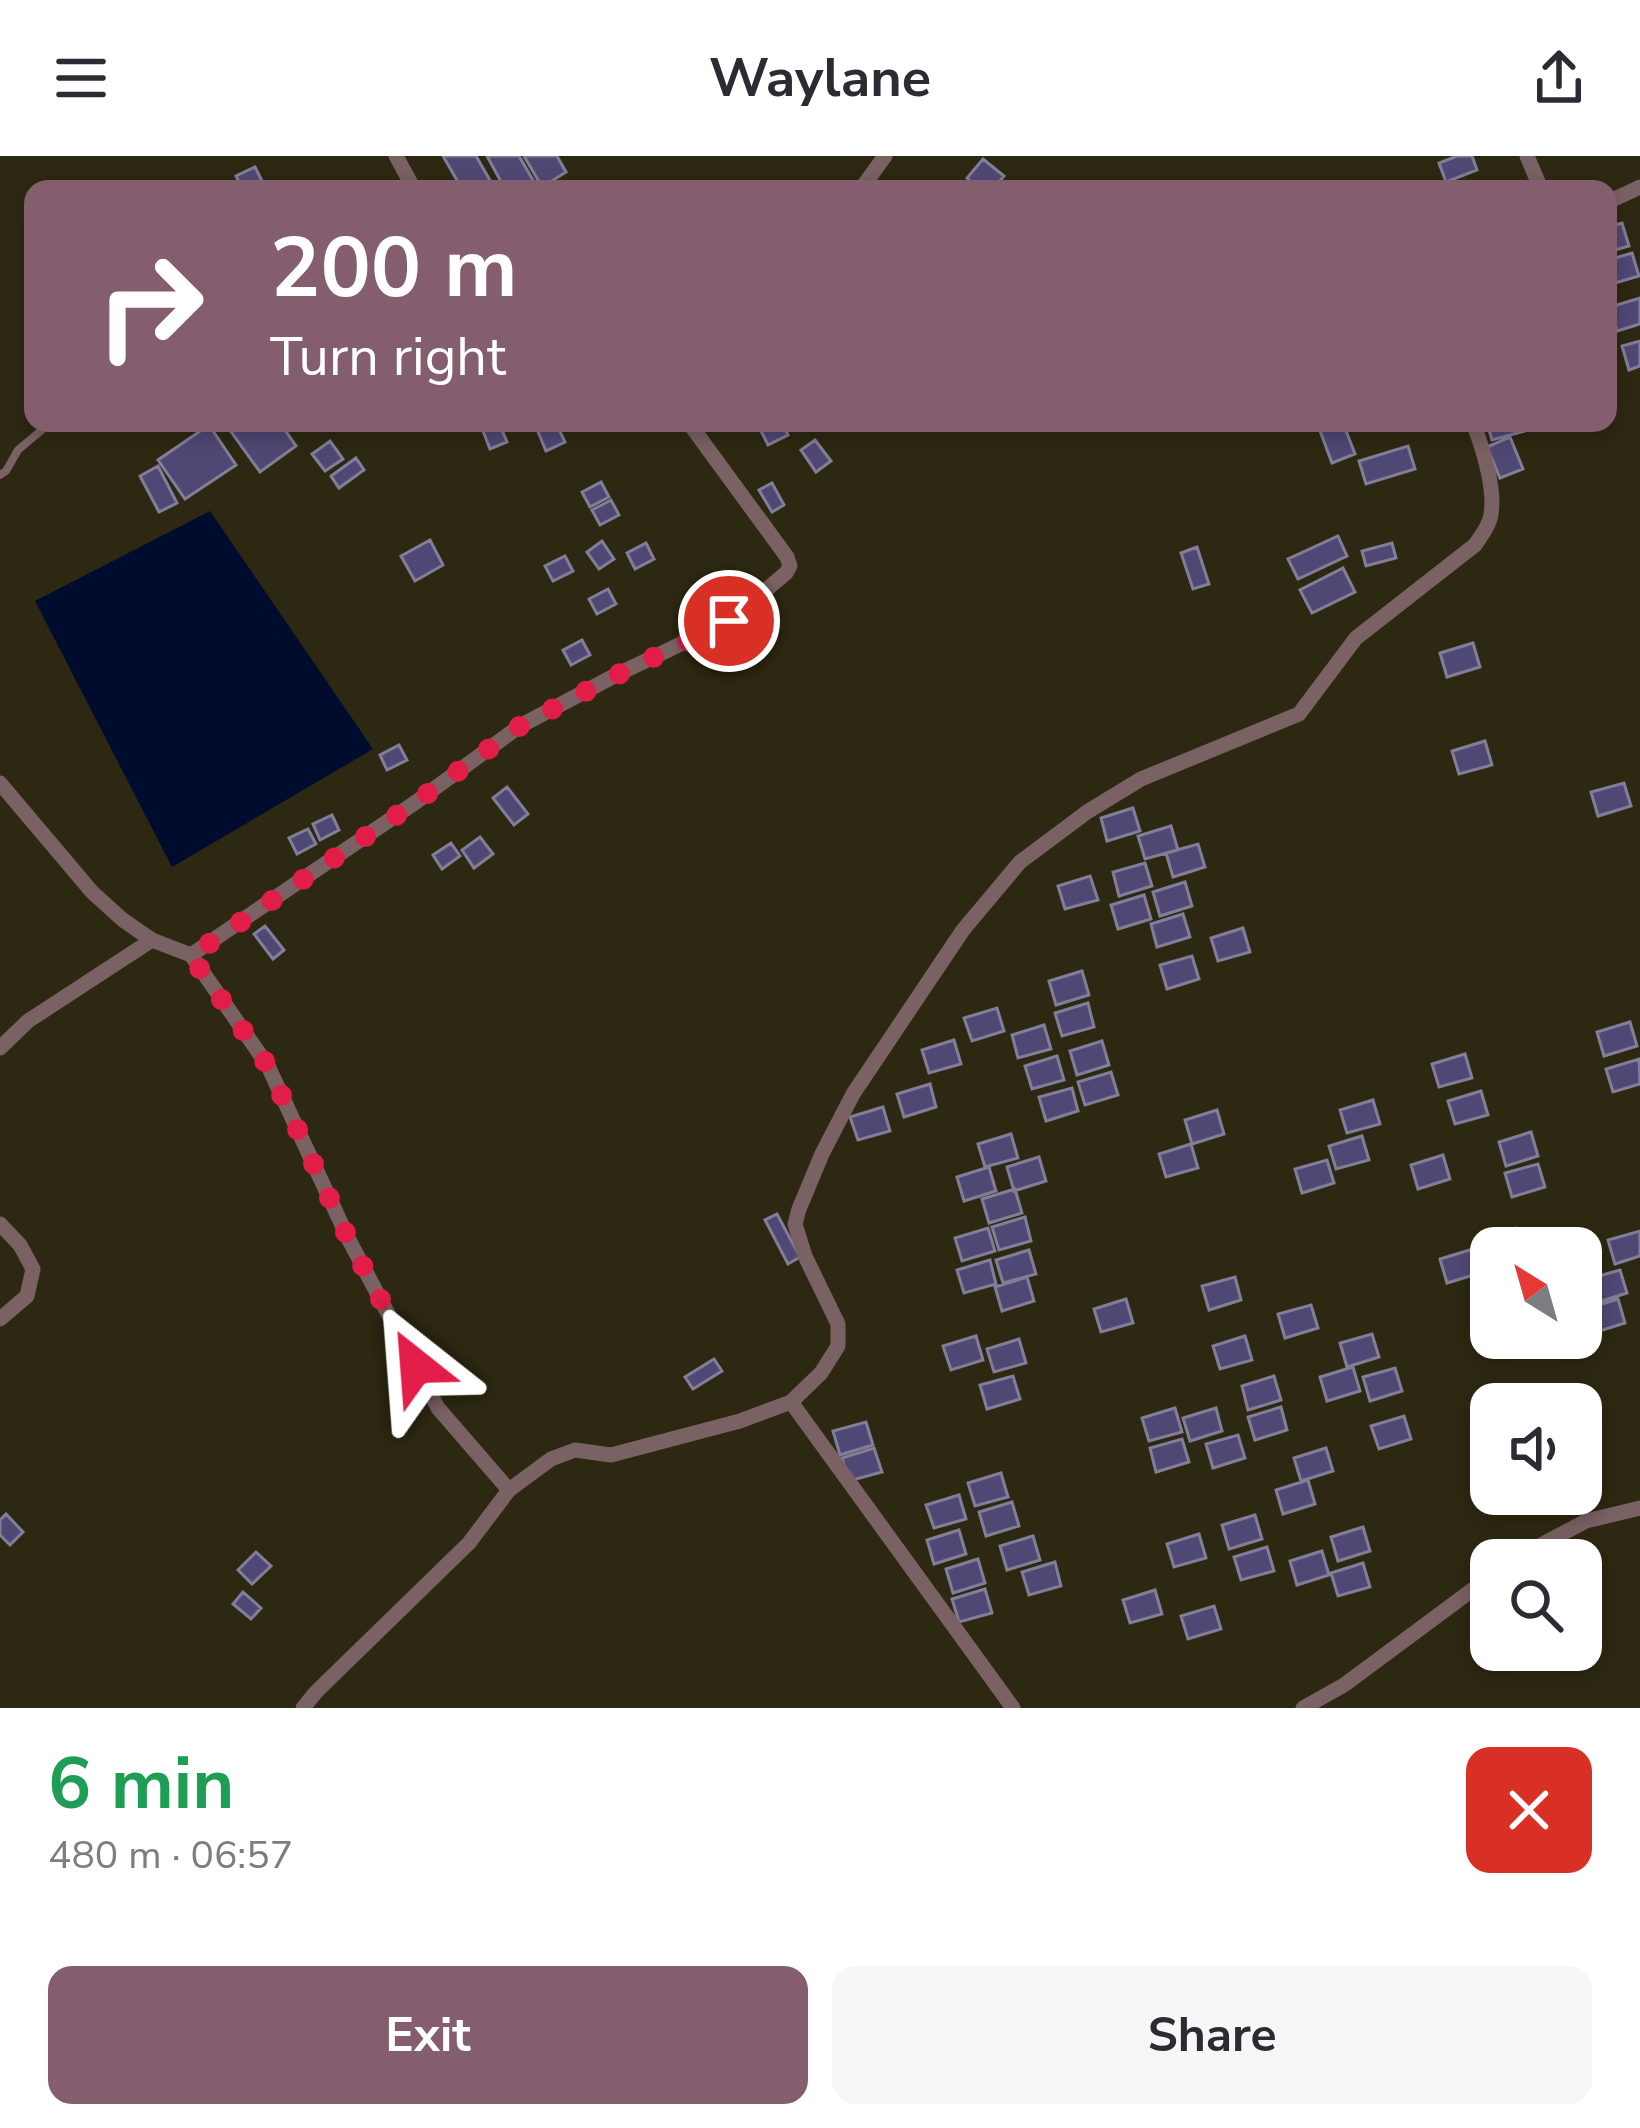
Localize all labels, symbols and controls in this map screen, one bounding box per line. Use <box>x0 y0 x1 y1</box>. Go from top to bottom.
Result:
text: Waylane <box>709 41 931 115</box>
icon: menu <box>48 45 114 111</box>
icon: share <box>1526 45 1592 111</box>
text: 200 m <box>270 211 518 326</box>
icon: right <box>72 228 228 384</box>
text: Turn right <box>270 320 506 394</box>
pin <box>678 570 780 672</box>
icon: arrive <box>696 588 762 654</box>
north arrow <box>1470 1227 1602 1359</box>
map controls <box>1470 1227 1602 1671</box>
position arrow <box>353 1303 479 1429</box>
button: sound <box>1470 1383 1602 1515</box>
button: search <box>1470 1539 1602 1671</box>
text: 6 min <box>48 1735 234 1833</box>
button: close <box>1466 1747 1592 1873</box>
text: 480 m · 06:57 <box>48 1829 293 1882</box>
button: Exit <box>48 1966 808 2104</box>
button: Share <box>832 1966 1592 2104</box>

